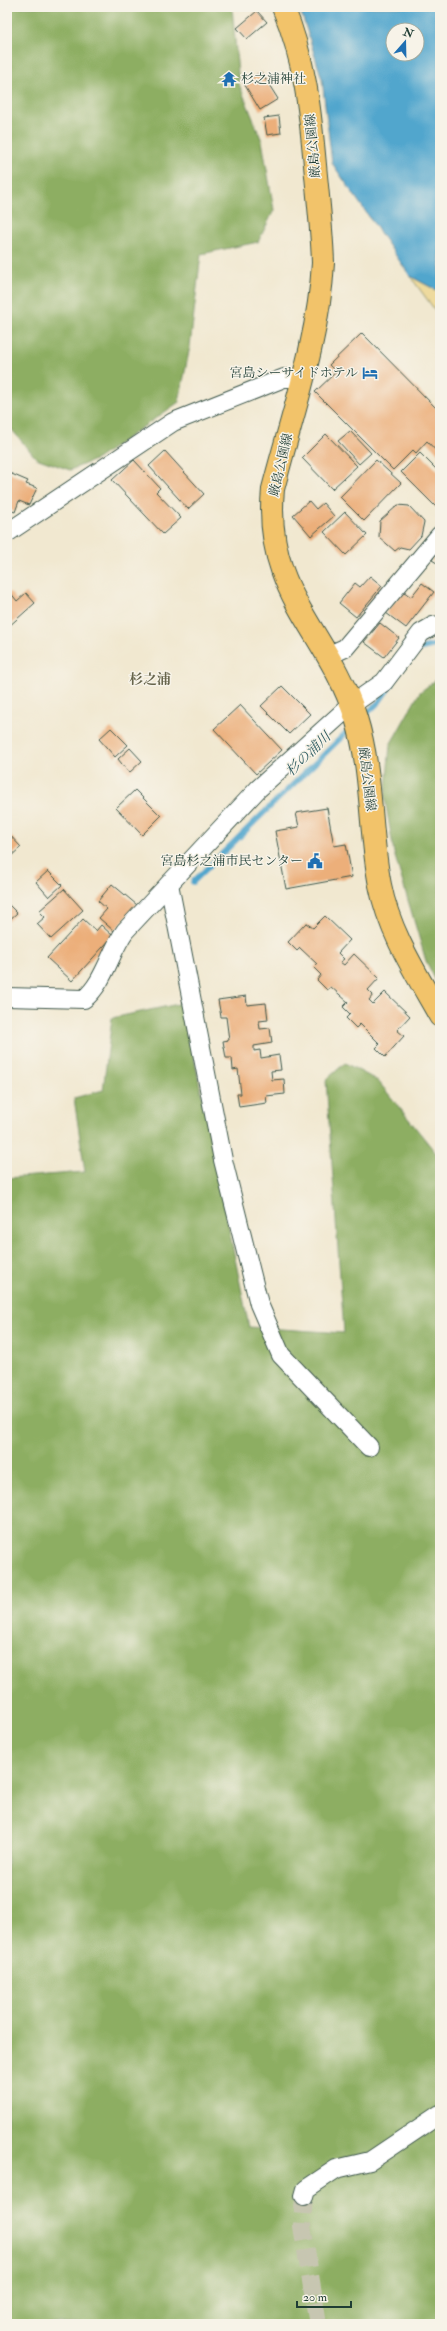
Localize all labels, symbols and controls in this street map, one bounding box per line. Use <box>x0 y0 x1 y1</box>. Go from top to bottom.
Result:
north arrow <box>385 22 425 62</box>
text: N <box>400 25 416 41</box>
temple icon: 杉之浦神社 <box>220 70 238 88</box>
place label: 杉之浦神社 <box>241 71 306 87</box>
street label: 厳島公園線 <box>302 113 324 179</box>
hotel icon: 宮島シーサイドホテル <box>361 364 379 382</box>
place label: 宮島シーサイドホテル <box>230 365 358 381</box>
street label: 厳島公園線 <box>266 432 296 498</box>
district label: 杉之浦 <box>129 671 171 688</box>
water label: 杉の浦川 <box>282 727 335 780</box>
street label: 厳島公園線 <box>355 746 379 812</box>
public building icon: 宮島杉之浦市民センター <box>306 852 324 870</box>
place label: 宮島杉之浦市民センター <box>161 853 303 869</box>
scale bar <box>297 2283 351 2309</box>
text: 20 m <box>303 2290 328 2305</box>

